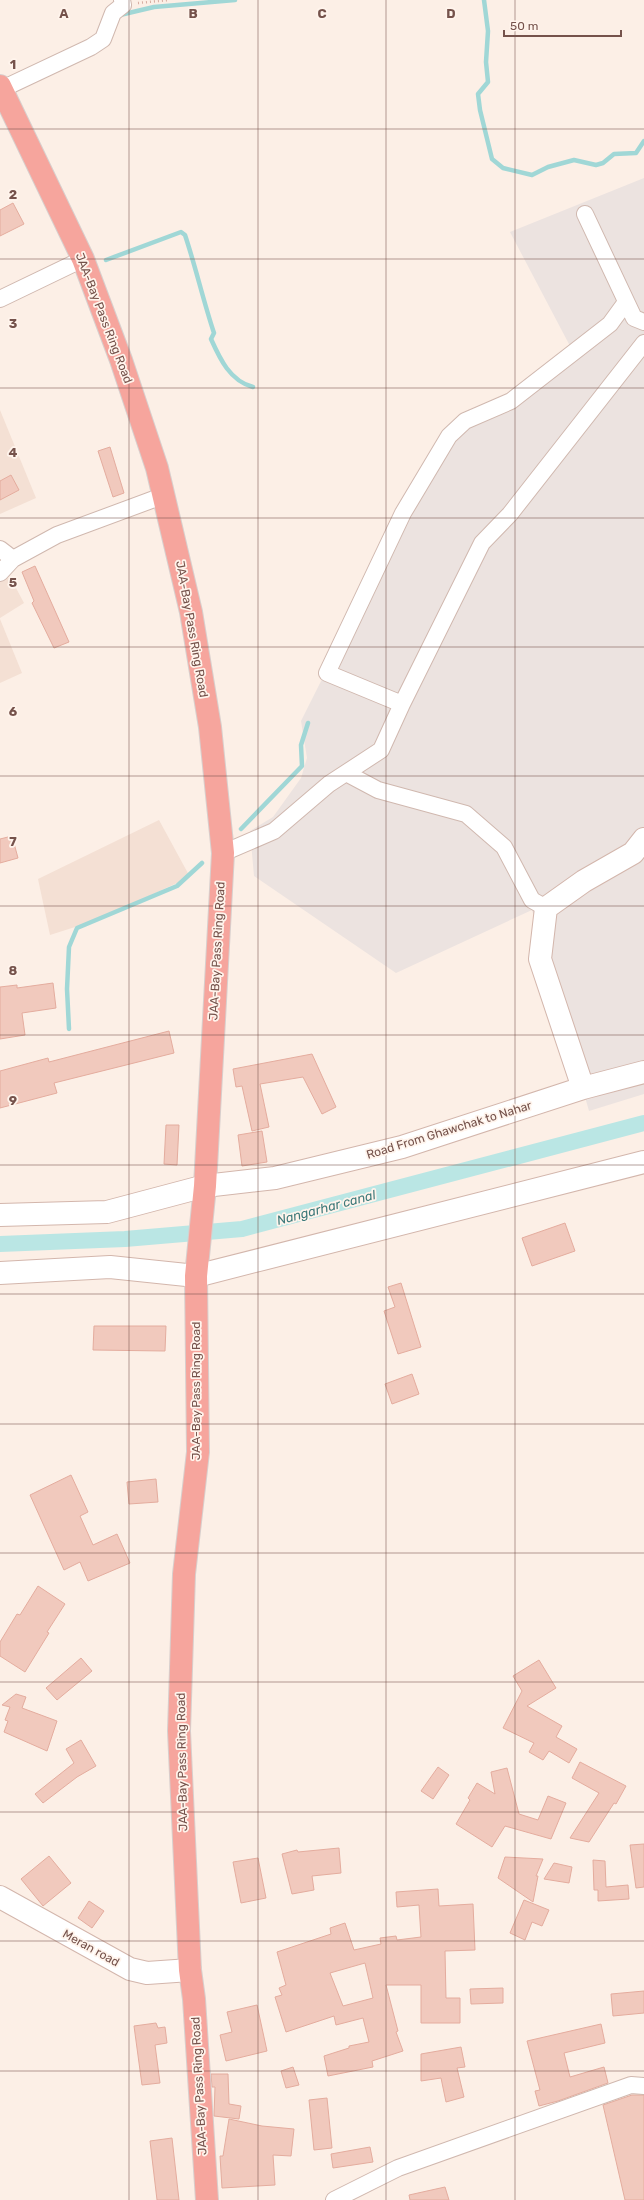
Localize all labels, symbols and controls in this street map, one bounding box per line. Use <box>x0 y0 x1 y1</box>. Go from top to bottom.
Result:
text: A <box>59 6 69 21</box>
text: B <box>188 6 198 21</box>
text: C <box>317 6 327 21</box>
text: D <box>446 6 456 21</box>
scale bar <box>504 12 621 38</box>
text: 50 m <box>510 19 538 33</box>
text: 1 <box>10 57 16 72</box>
text: 2 <box>9 187 17 202</box>
street label: JAA-Bay Pass Ring Road <box>73 251 135 385</box>
text: 3 <box>9 316 18 331</box>
text: 4 <box>9 445 18 460</box>
street label: JAA-Bay Pass Ring Road <box>173 559 211 699</box>
text: 5 <box>9 575 17 590</box>
text: 6 <box>9 704 18 719</box>
text: 7 <box>9 834 17 849</box>
street label: JAA-Bay Pass Ring Road <box>206 881 228 1021</box>
text: 8 <box>9 963 18 978</box>
text: 9 <box>9 1093 17 1108</box>
street label: Road From Ghawchak to Nahar <box>365 1098 534 1162</box>
water label: Nangarhar canal <box>275 1187 378 1229</box>
street label: JAA-Bay Pass Ring Road <box>189 1322 203 1460</box>
street label: JAA-Bay Pass Ring Road <box>174 1693 190 1831</box>
street label: Meran road <box>60 1927 122 1969</box>
street label: JAA-Bay Pass Ring Road <box>188 2016 210 2156</box>

